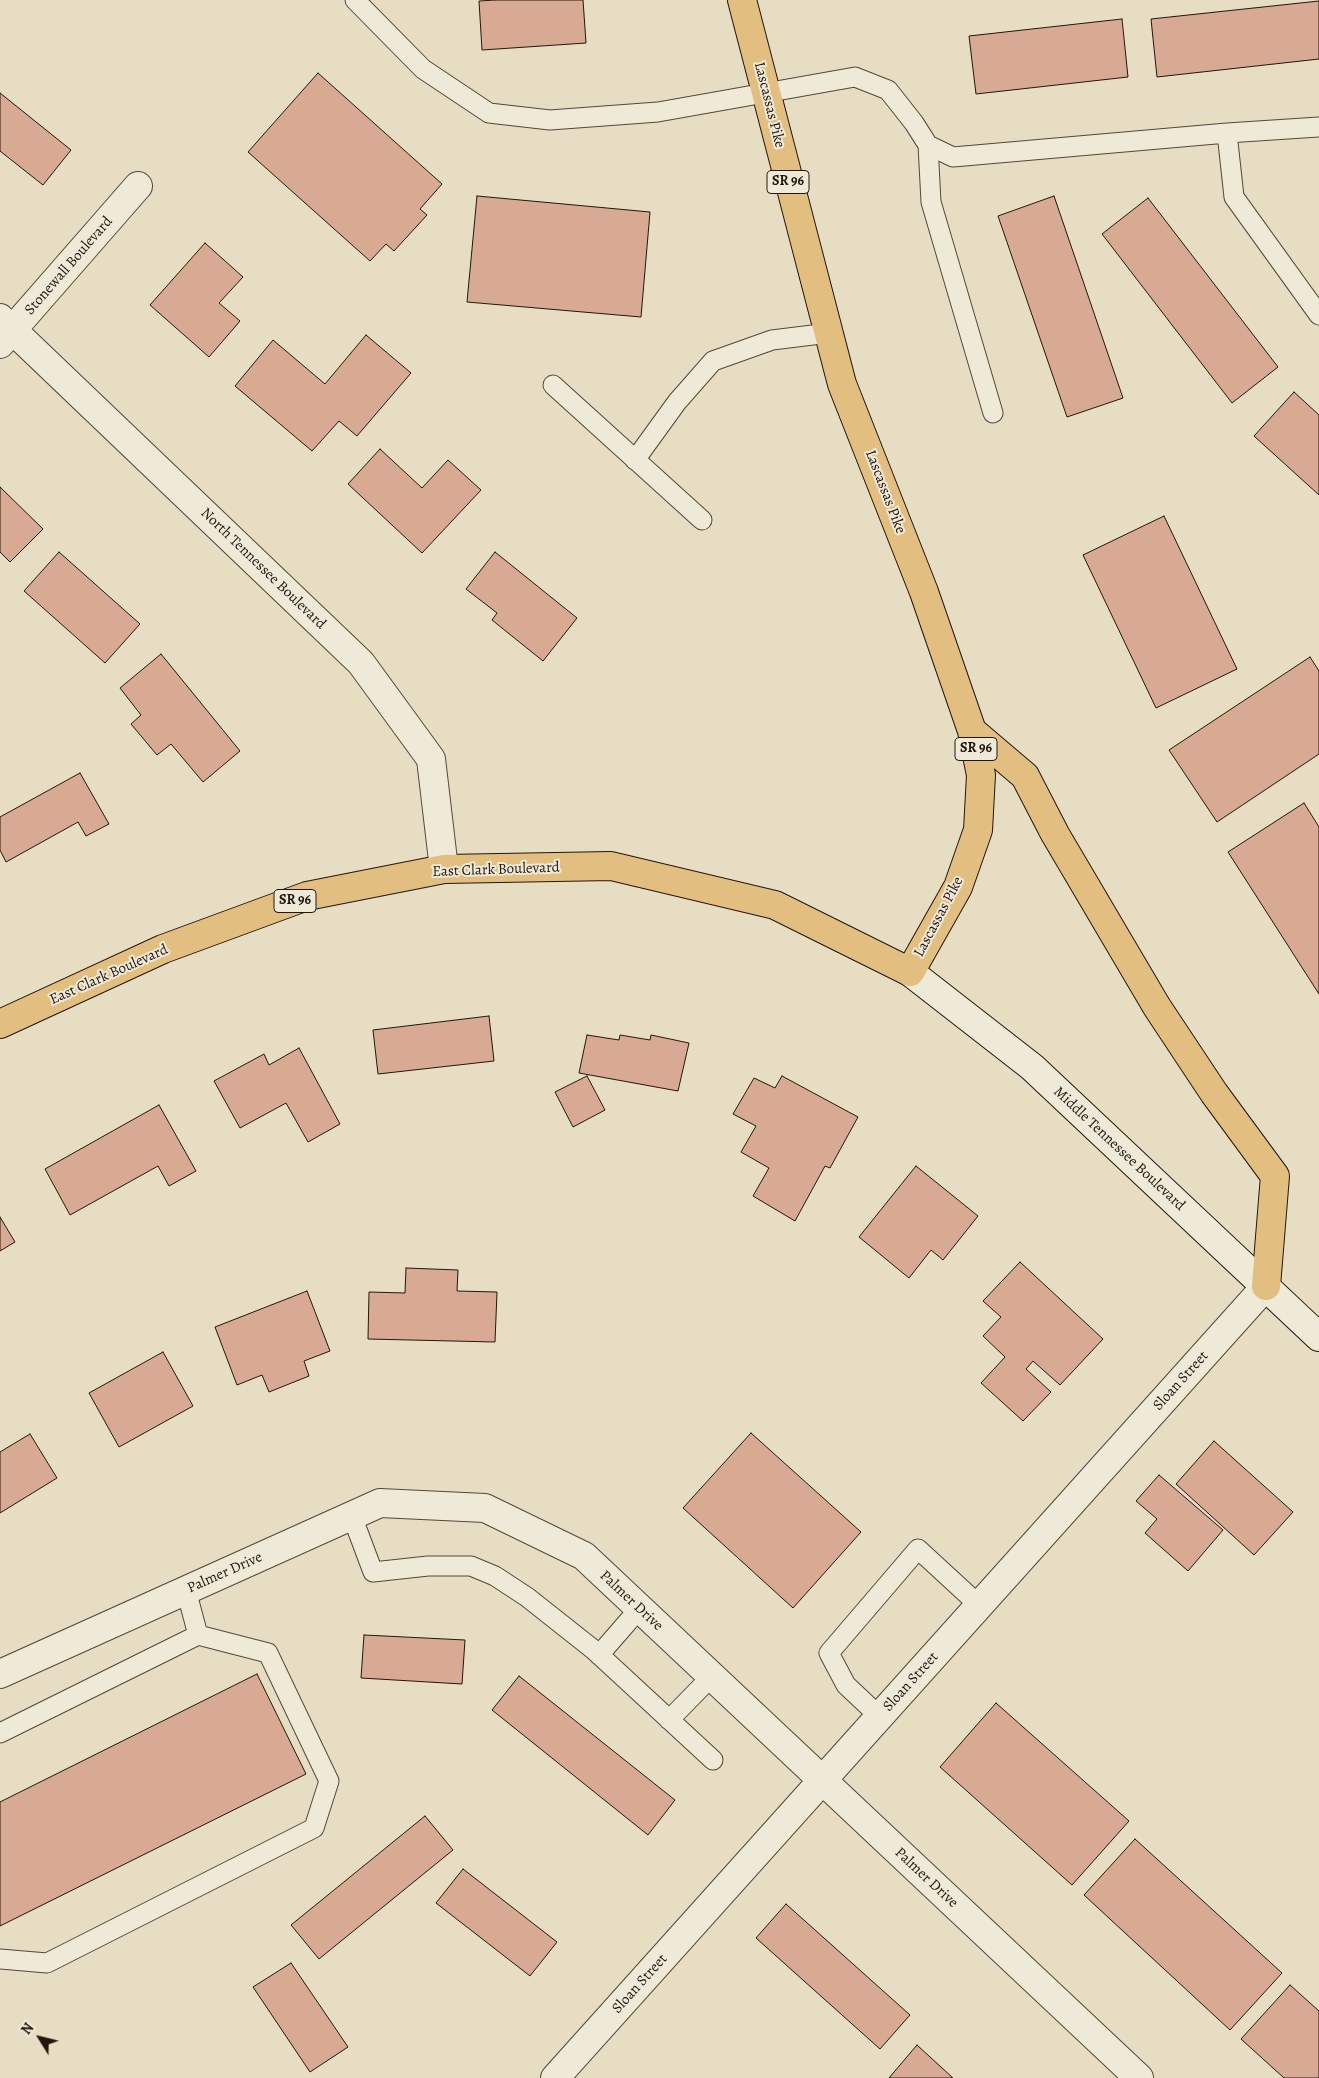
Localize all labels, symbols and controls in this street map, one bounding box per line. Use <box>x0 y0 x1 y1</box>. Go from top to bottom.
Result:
street label: Lascassas Pike <box>750 60 788 150</box>
road number: SR 96 <box>767 170 809 193</box>
street label: Stonewall Boulevard <box>21 213 117 319</box>
street label: Lascassas Pike <box>861 448 909 536</box>
street label: North Tennessee Boulevard <box>197 504 329 634</box>
road number: SR 96 <box>955 738 997 761</box>
street label: East Clark Boulevard <box>432 859 560 881</box>
street label: Lascassas Pike <box>910 874 968 960</box>
road number: SR 96 <box>274 889 316 912</box>
street label: East Clark Boulevard <box>47 941 171 1009</box>
street label: Middle Tennessee Boulevard <box>1049 1083 1189 1215</box>
street label: Sloan Street <box>1150 1347 1212 1415</box>
street label: Palmer Drive <box>185 1548 265 1598</box>
street label: Palmer Drive <box>596 1567 666 1635</box>
street label: Sloan Street <box>880 1648 942 1716</box>
street label: Palmer Drive <box>891 1844 961 1912</box>
street label: Sloan Street <box>609 1950 671 2018</box>
north arrow <box>15 2013 65 2063</box>
text: N <box>17 2019 38 2039</box>

